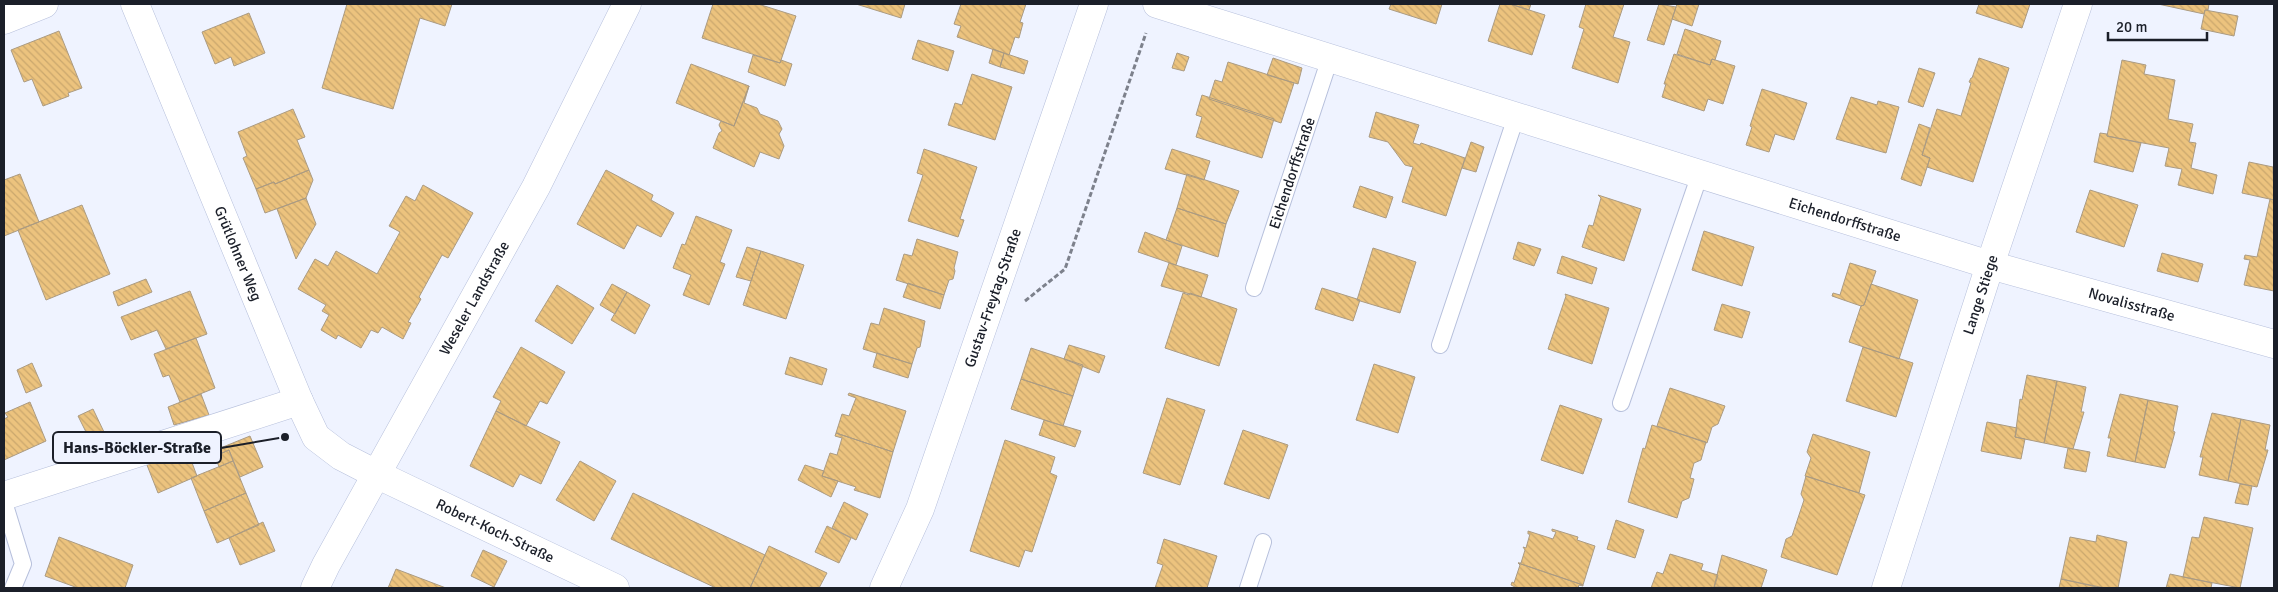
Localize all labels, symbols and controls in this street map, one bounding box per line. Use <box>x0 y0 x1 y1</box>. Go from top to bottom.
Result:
scale bar <box>2108 10 2207 42</box>
text: 20 m <box>2116 18 2147 36</box>
street label: Eichendorffstraße <box>1265 115 1319 231</box>
street label: Eichendorffstraße <box>1787 194 1903 246</box>
street label: Grütlohner Weg <box>210 203 266 304</box>
street label: Gustav-Freytag-Straße <box>960 226 1025 370</box>
street label: Weseler Landstraße <box>436 238 513 358</box>
street label: Lange Stiege <box>1959 252 2002 337</box>
street label: Novalisstraße <box>2086 284 2177 325</box>
callout: Hans-Böckler-Straße <box>53 432 221 463</box>
text: Hans-Böckler-Straße <box>63 438 211 458</box>
street label: Robert-Koch-Straße <box>433 495 557 567</box>

